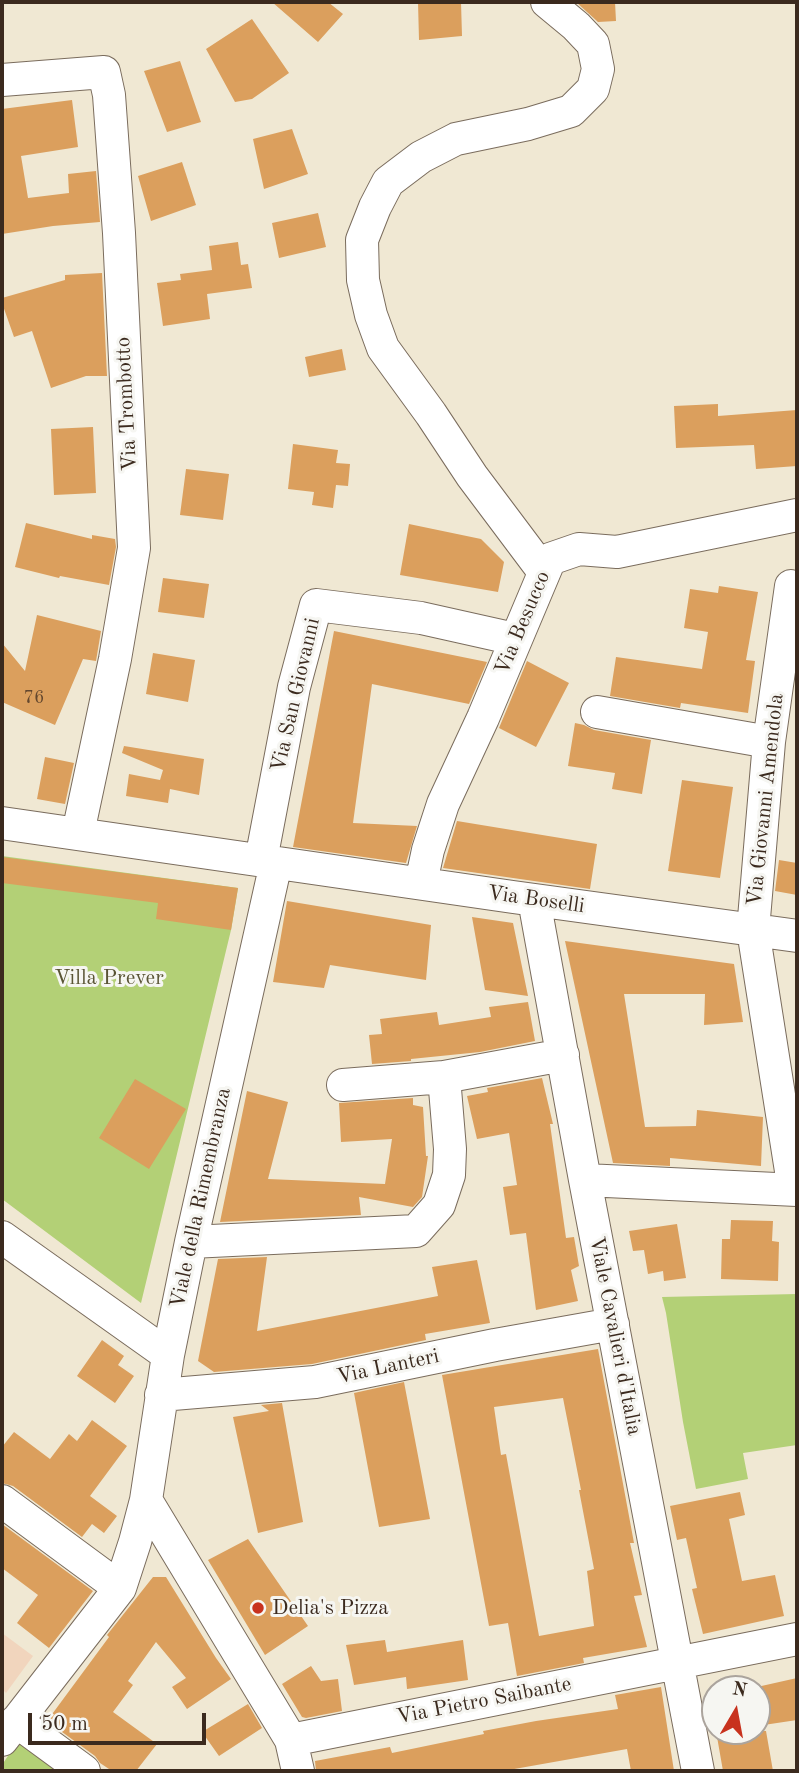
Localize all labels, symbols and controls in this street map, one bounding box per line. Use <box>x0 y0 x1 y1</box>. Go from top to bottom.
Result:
street label: Via Trombotto <box>111 336 143 472</box>
street label: Via Besucco <box>490 567 556 679</box>
street label: Via San Giovanni <box>266 616 326 774</box>
house number: 76 <box>24 687 44 709</box>
street label: Via Giovanni Amendola <box>742 692 790 908</box>
street label: Via Boselli <box>486 881 586 919</box>
park label: Villa Prever <box>54 965 164 991</box>
street label: Viale della Rimembranza <box>165 1085 237 1311</box>
street label: Viale Cavalieri d'Italia <box>583 1234 647 1438</box>
street label: Via Lanteri <box>334 1344 442 1390</box>
place label: Delia's Pizza <box>272 1595 389 1621</box>
marker: Delia's Pizza <box>250 1600 266 1616</box>
street label: Via Pietro Saibante <box>394 1672 574 1730</box>
north arrow <box>701 1675 771 1745</box>
text: N <box>731 1680 748 1701</box>
scale bar <box>32 1700 210 1744</box>
text: 50 m <box>41 1714 88 1735</box>

